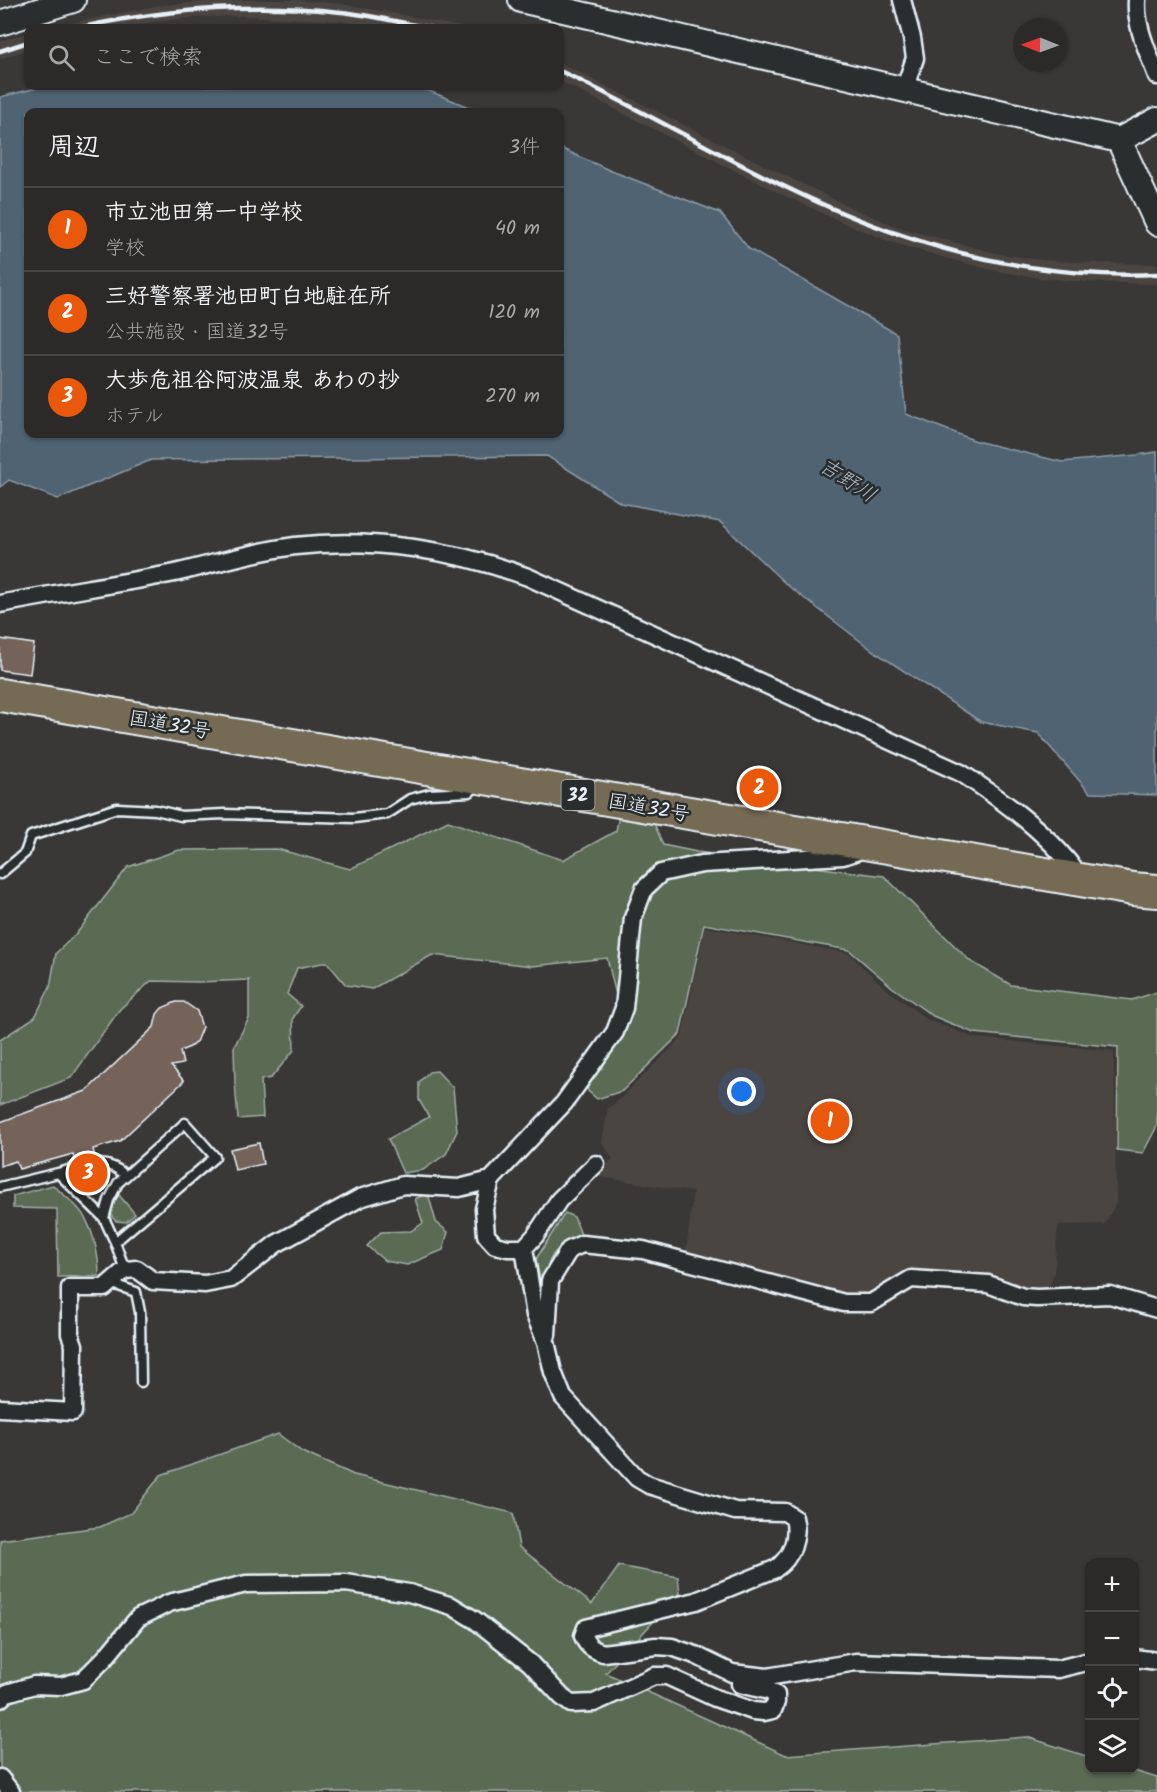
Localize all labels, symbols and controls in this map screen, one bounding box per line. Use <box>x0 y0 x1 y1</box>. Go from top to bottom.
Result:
north arrow <box>1013 18 1067 72</box>
search box <box>24 24 564 90</box>
icon: search <box>45 41 78 74</box>
text: ここで検索 <box>93 41 203 76</box>
text: 周辺 <box>48 127 100 169</box>
text: 3件 <box>509 132 540 164</box>
text: 市立池田第一中学校 <box>105 196 303 231</box>
text: 1 <box>64 213 71 245</box>
text: 40 m <box>495 213 540 245</box>
text: 学校 <box>105 233 145 265</box>
text: 三好警察署池田町白地駐在所 <box>105 280 391 315</box>
text: 2 <box>62 297 73 329</box>
text: 120 m <box>488 297 540 329</box>
text: 公共施設 · 国道32号 <box>105 317 289 349</box>
text: 大歩危祖谷阿波温泉 あわの抄 <box>105 364 399 399</box>
text: 3 <box>62 381 73 413</box>
text: 270 m <box>485 381 540 413</box>
text: ホテル <box>105 401 164 433</box>
water label: 吉野川 <box>812 450 883 512</box>
street label: 国道32号 <box>126 703 213 749</box>
pin: 2 <box>740 766 778 810</box>
road number: 32 <box>562 780 594 810</box>
street label: 国道32号 <box>605 786 692 832</box>
your location <box>727 1077 756 1106</box>
pin: 1 <box>810 1098 850 1144</box>
pin: 3 <box>68 1150 107 1196</box>
map controls <box>1085 1558 1139 1774</box>
button: + <box>1085 1558 1139 1612</box>
button: − <box>1085 1612 1139 1666</box>
button: locate <box>1085 1666 1139 1720</box>
button: layers <box>1085 1720 1139 1774</box>

